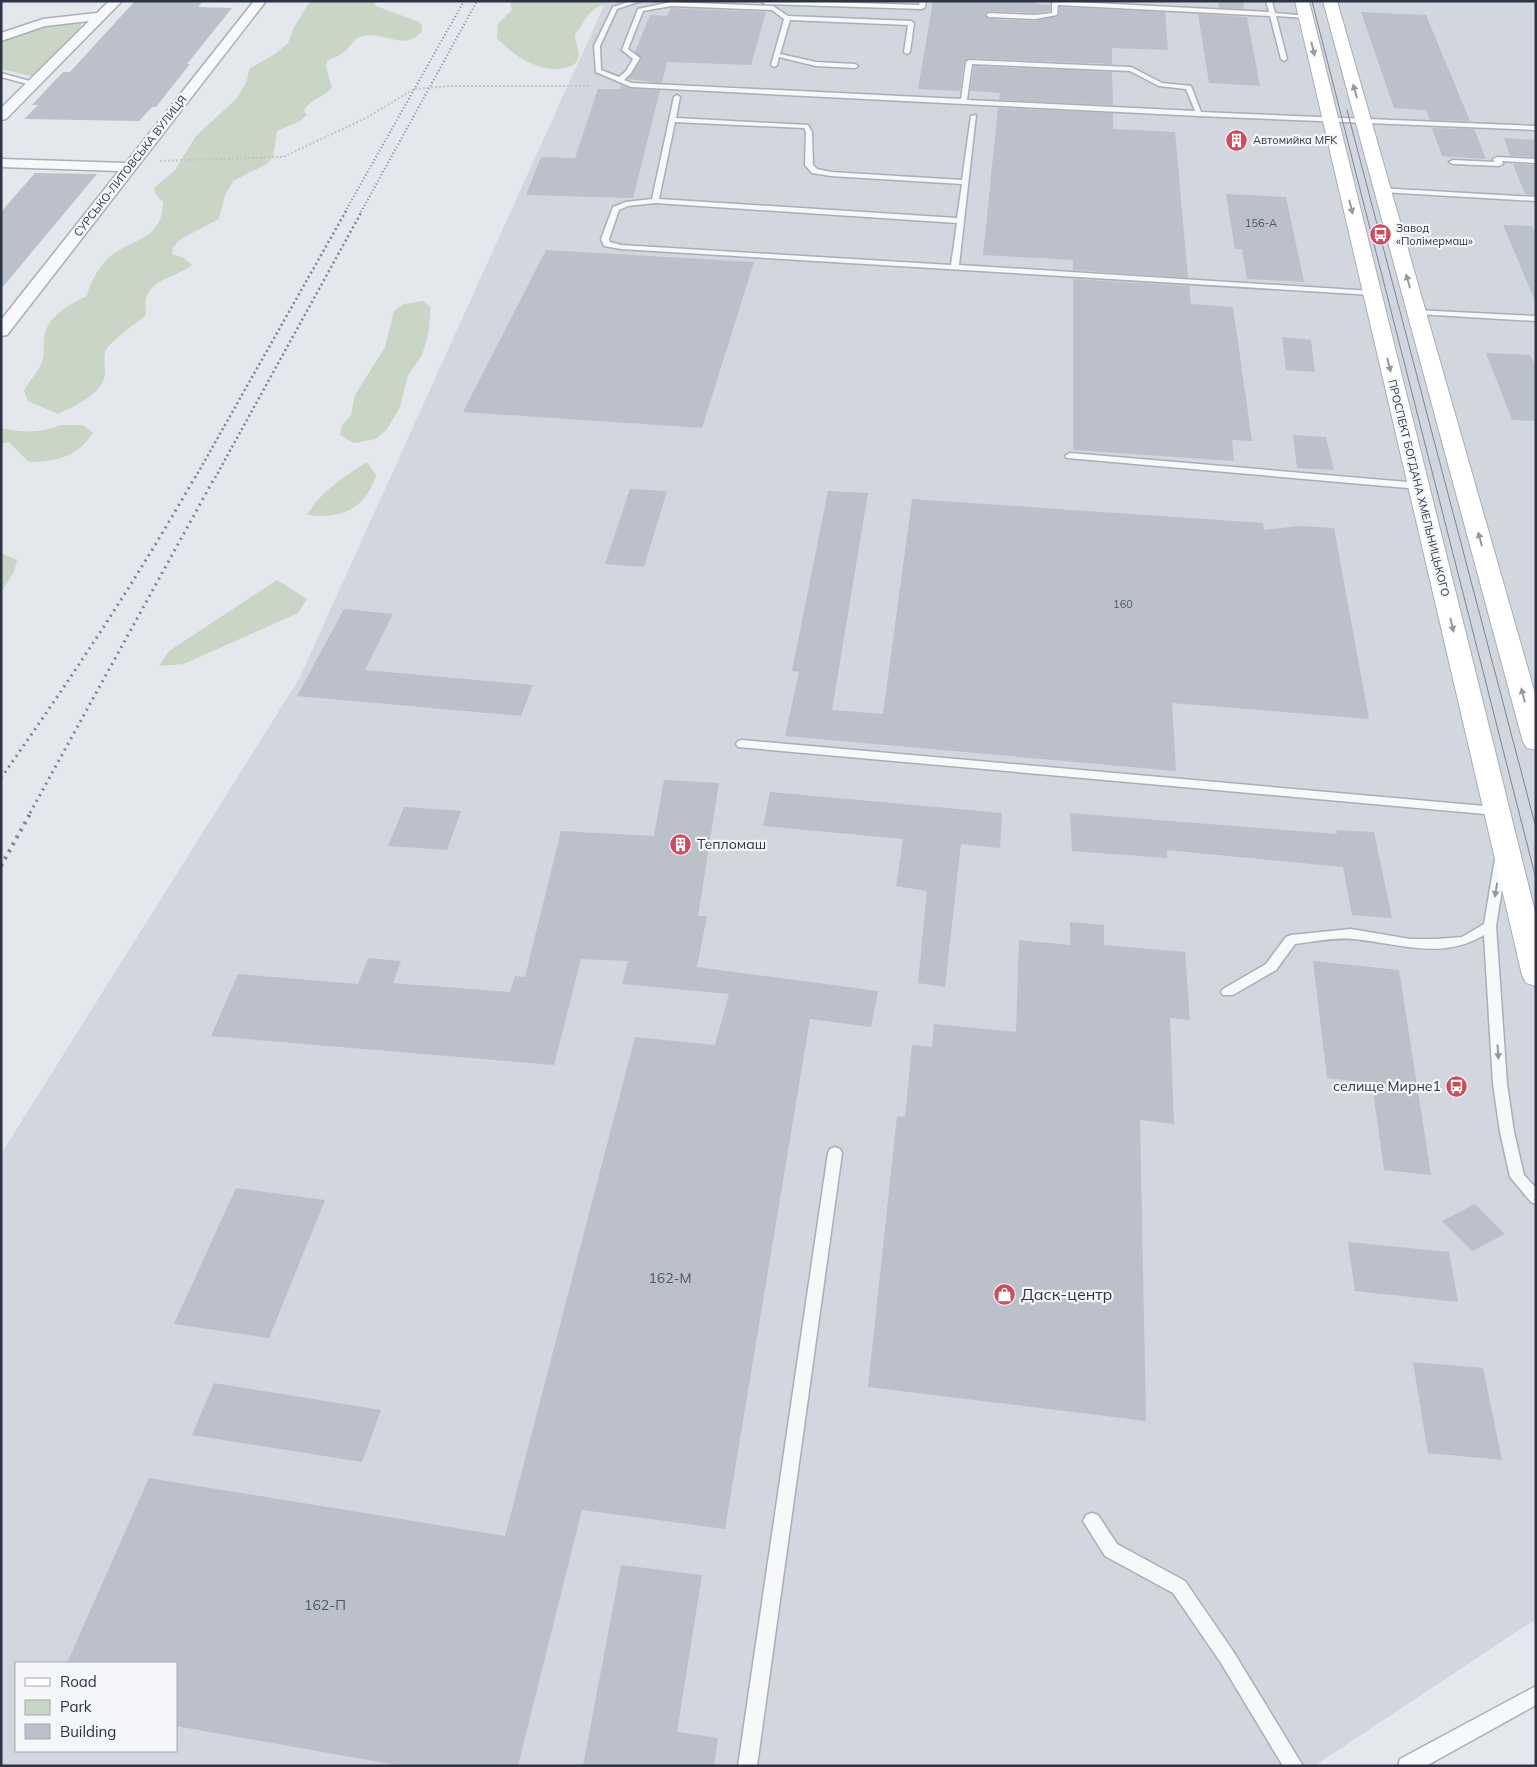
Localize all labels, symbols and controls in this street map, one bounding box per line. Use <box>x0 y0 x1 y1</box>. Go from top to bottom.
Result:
one-way arrow <box>1309 41 1317 56</box>
one-way arrow <box>1350 83 1358 98</box>
street label: СУРСЬКО-ЛИТОВСЬКА ВУЛИЦЯ <box>70 93 190 239</box>
building icon: Автомийка MFK <box>1225 128 1249 152</box>
place label: Автомийка MFK <box>1253 133 1338 147</box>
one-way arrow <box>1347 199 1355 214</box>
house number: 156-А <box>1245 216 1277 230</box>
place label: Завод «Полімермаш» <box>1396 221 1473 248</box>
bus stop icon: Завод «Полімермаш» <box>1368 222 1392 246</box>
one-way arrow <box>1403 274 1411 289</box>
one-way arrow <box>1385 357 1393 372</box>
street label: ПРОСПЕКТ БОГДАНА ХМЕЛЬНИЦЬКОГО <box>1385 378 1453 598</box>
one-way arrow <box>1476 531 1484 546</box>
house number: 160 <box>1113 597 1133 611</box>
one-way arrow <box>1448 617 1456 632</box>
one-way arrow <box>1519 688 1527 703</box>
building icon: Тепломаш <box>669 832 693 856</box>
place label: Тепломаш <box>697 835 766 853</box>
one-way arrow <box>1492 882 1500 898</box>
one-way arrow <box>1494 1044 1502 1060</box>
bus stop icon: селище Мирне1 <box>1445 1074 1469 1098</box>
place label: селище Мирне1 <box>1333 1077 1441 1095</box>
house number: 162-М <box>648 1269 692 1287</box>
shop icon: Даск-центр <box>993 1282 1017 1306</box>
place label: Даск-центр <box>1021 1284 1112 1304</box>
house number: 162-П <box>304 1596 346 1614</box>
legend <box>15 1662 178 1752</box>
text: Road <box>60 1672 97 1691</box>
text: Park <box>60 1697 92 1716</box>
text: Building <box>60 1722 116 1741</box>

